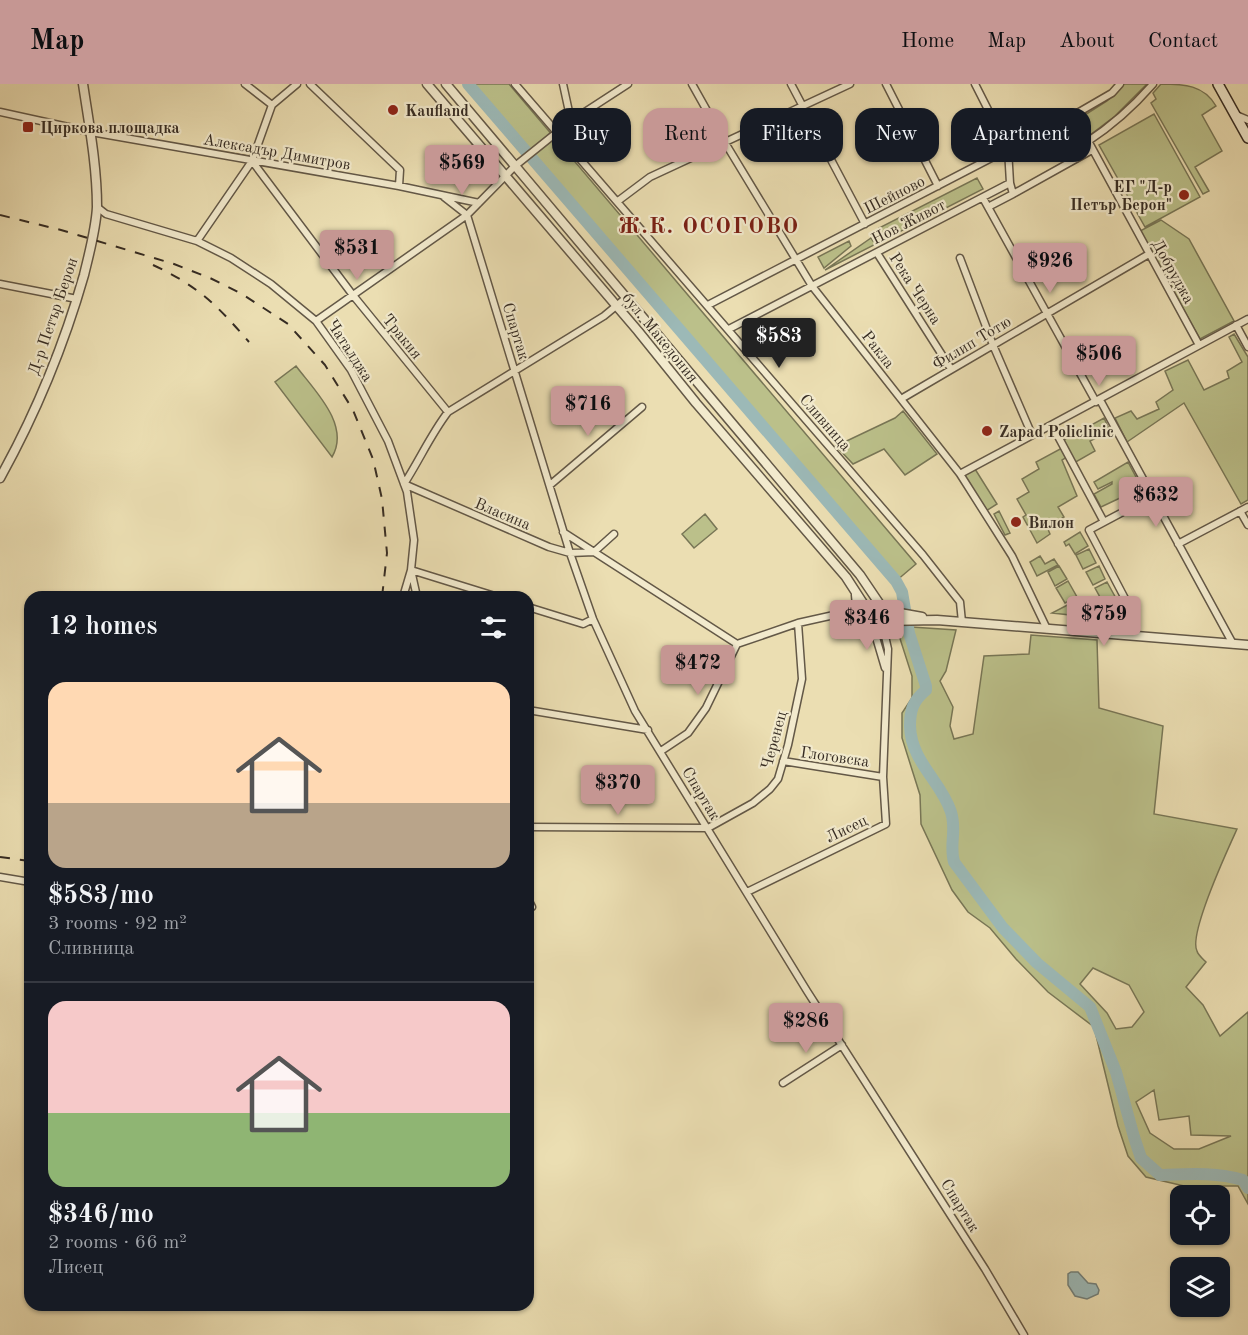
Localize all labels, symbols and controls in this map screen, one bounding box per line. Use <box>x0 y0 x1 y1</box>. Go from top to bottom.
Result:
text: Map <box>30 28 84 56</box>
text: Home <box>901 31 954 52</box>
text: Map <box>987 31 1026 52</box>
text: About <box>1059 31 1115 52</box>
text: Contact <box>1148 31 1218 52</box>
marker: Kaufland <box>386 103 400 117</box>
place label: Kaufland <box>405 104 469 120</box>
chip: Buy <box>552 108 631 162</box>
chip: Rent <box>643 108 728 162</box>
chip: Filters <box>740 108 843 162</box>
chip: New <box>855 108 939 162</box>
chip: Apartment <box>951 108 1091 162</box>
marker: Циркова площадка <box>21 120 35 134</box>
place label: Циркова площадка <box>40 121 180 137</box>
street label: Алексадър Димитров <box>202 132 352 174</box>
pin: $569 <box>426 145 498 196</box>
text: $569 <box>439 154 485 174</box>
street label: Шейново <box>862 174 928 218</box>
place label: ЕГ "Д-р Петър Берон" <box>1070 180 1172 214</box>
marker: ЕГ "Д-р Петър Берон" <box>1177 188 1191 202</box>
street label: Нов Живот <box>869 197 948 248</box>
district label: Ж.К. ОСОГОВО <box>618 216 800 238</box>
pin: $531 <box>321 230 393 281</box>
street label: Добруджа <box>1148 237 1196 307</box>
text: $531 <box>334 239 380 259</box>
pin: $926 <box>1014 243 1086 294</box>
street label: Река Черна <box>885 250 943 328</box>
text: $926 <box>1027 252 1073 272</box>
street label: Д-р Петър Берон <box>26 256 82 377</box>
street label: бул. Македония <box>618 290 701 386</box>
street label: Спартак <box>499 301 531 362</box>
street label: Тракия <box>379 312 424 363</box>
street label: Филип Тотю <box>930 314 1014 373</box>
street label: Чаталджа <box>323 317 375 385</box>
pin: $583 <box>743 318 815 369</box>
text: $583 <box>756 327 802 347</box>
street label: Ракла <box>858 328 897 372</box>
pin: $506 <box>1063 336 1135 387</box>
text: $506 <box>1076 345 1122 365</box>
pin: $716 <box>552 386 624 437</box>
street label: Сливница <box>796 392 853 455</box>
text: $716 <box>565 395 611 415</box>
marker: Zapad Policlinic <box>980 424 994 438</box>
place label: Zapad Policlinic <box>999 425 1114 441</box>
pin: $632 <box>1120 477 1192 528</box>
text: $632 <box>1133 486 1179 506</box>
street label: Власина <box>472 496 533 534</box>
marker: Вилон <box>1009 515 1023 529</box>
place label: Вилон <box>1028 516 1074 532</box>
pin: $759 <box>1068 596 1140 647</box>
pin: $346 <box>831 600 903 651</box>
text: $759 <box>1081 605 1127 625</box>
text: $346 <box>844 609 890 629</box>
icon: filters <box>477 611 510 644</box>
text: 12 homes <box>48 614 157 640</box>
pin: $472 <box>662 645 734 696</box>
text: $472 <box>675 654 721 674</box>
street label: Черенец <box>759 709 790 771</box>
icon: home <box>225 721 333 829</box>
street label: Глоговска <box>799 745 870 771</box>
pin: $370 <box>582 765 654 816</box>
street label: Спартак <box>678 765 722 824</box>
text: $370 <box>595 774 641 794</box>
street label: Лисец <box>824 813 870 847</box>
text: $583/mo <box>48 883 154 909</box>
text: 3 rooms · 92 m² <box>48 914 187 934</box>
text: Сливница <box>48 939 134 959</box>
pin: $286 <box>770 1003 842 1054</box>
text: $286 <box>783 1012 829 1032</box>
icon: home <box>225 1040 333 1148</box>
street label: Спартак <box>937 1177 982 1235</box>
map controls <box>1170 1185 1230 1317</box>
button: locate <box>1170 1185 1230 1245</box>
text: $346/mo <box>48 1202 154 1228</box>
text: 2 rooms · 66 m² <box>48 1233 187 1253</box>
button: layers <box>1170 1257 1230 1317</box>
text: Лисец <box>48 1258 103 1278</box>

